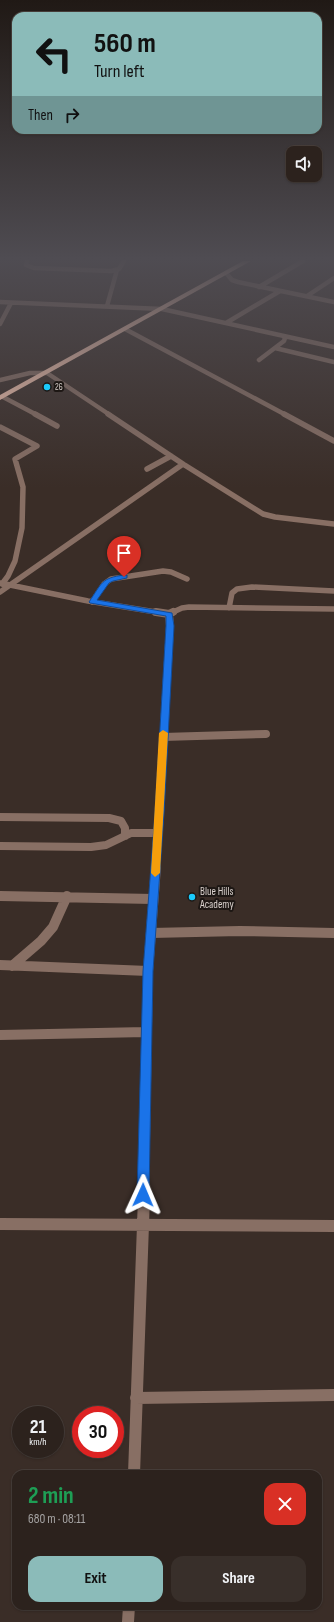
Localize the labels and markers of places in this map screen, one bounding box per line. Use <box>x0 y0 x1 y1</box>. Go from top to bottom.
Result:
marker: 26 <box>42 382 52 392</box>
place label: 26 <box>55 382 63 393</box>
pin <box>107 536 141 577</box>
place label: Blue Hills Academy <box>199 885 234 911</box>
marker: Blue Hills Academy <box>187 892 197 902</box>

